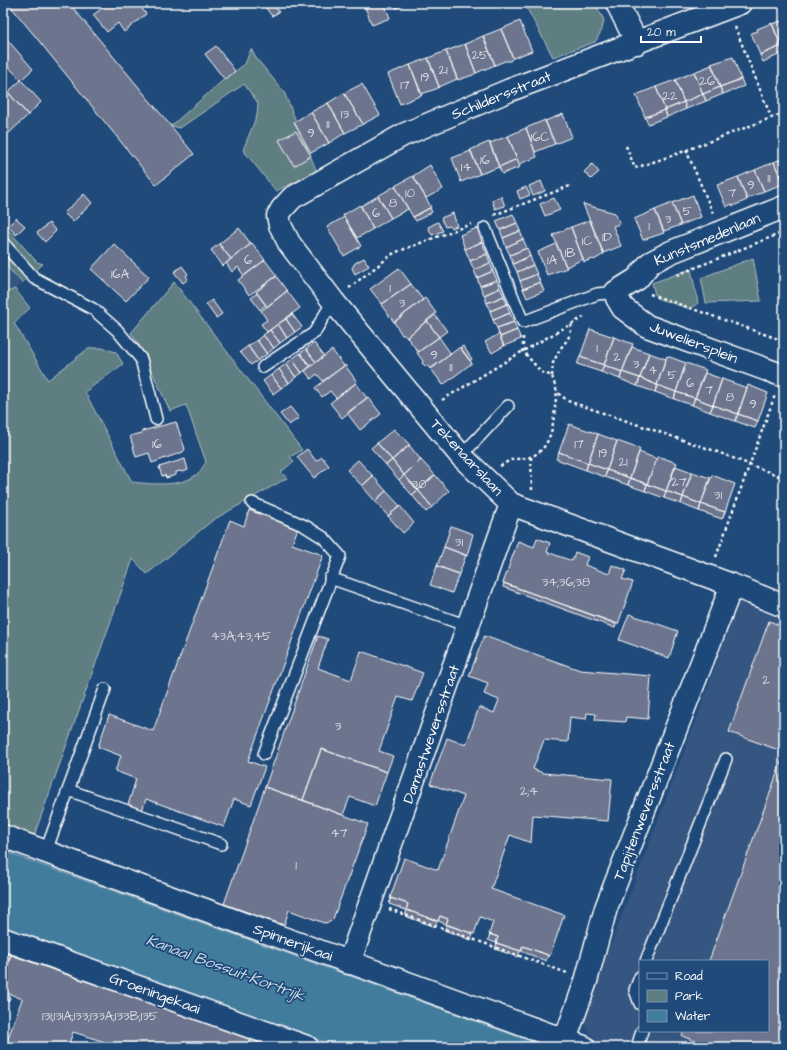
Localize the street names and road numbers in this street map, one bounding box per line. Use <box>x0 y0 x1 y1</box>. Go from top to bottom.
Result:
street label: Schildersstraat <box>448 66 554 125</box>
street label: Kunstsmedenlaan <box>651 207 764 271</box>
street label: Juweliersplein <box>647 316 741 369</box>
street label: Tekenaarslaan <box>425 414 508 501</box>
street label: Damastweversstraat <box>398 662 465 806</box>
street label: Tapijtenweversstraat <box>608 739 681 884</box>
street label: Spinnerijkaai <box>250 918 336 967</box>
street label: Groeningekaai <box>106 967 204 1021</box>

